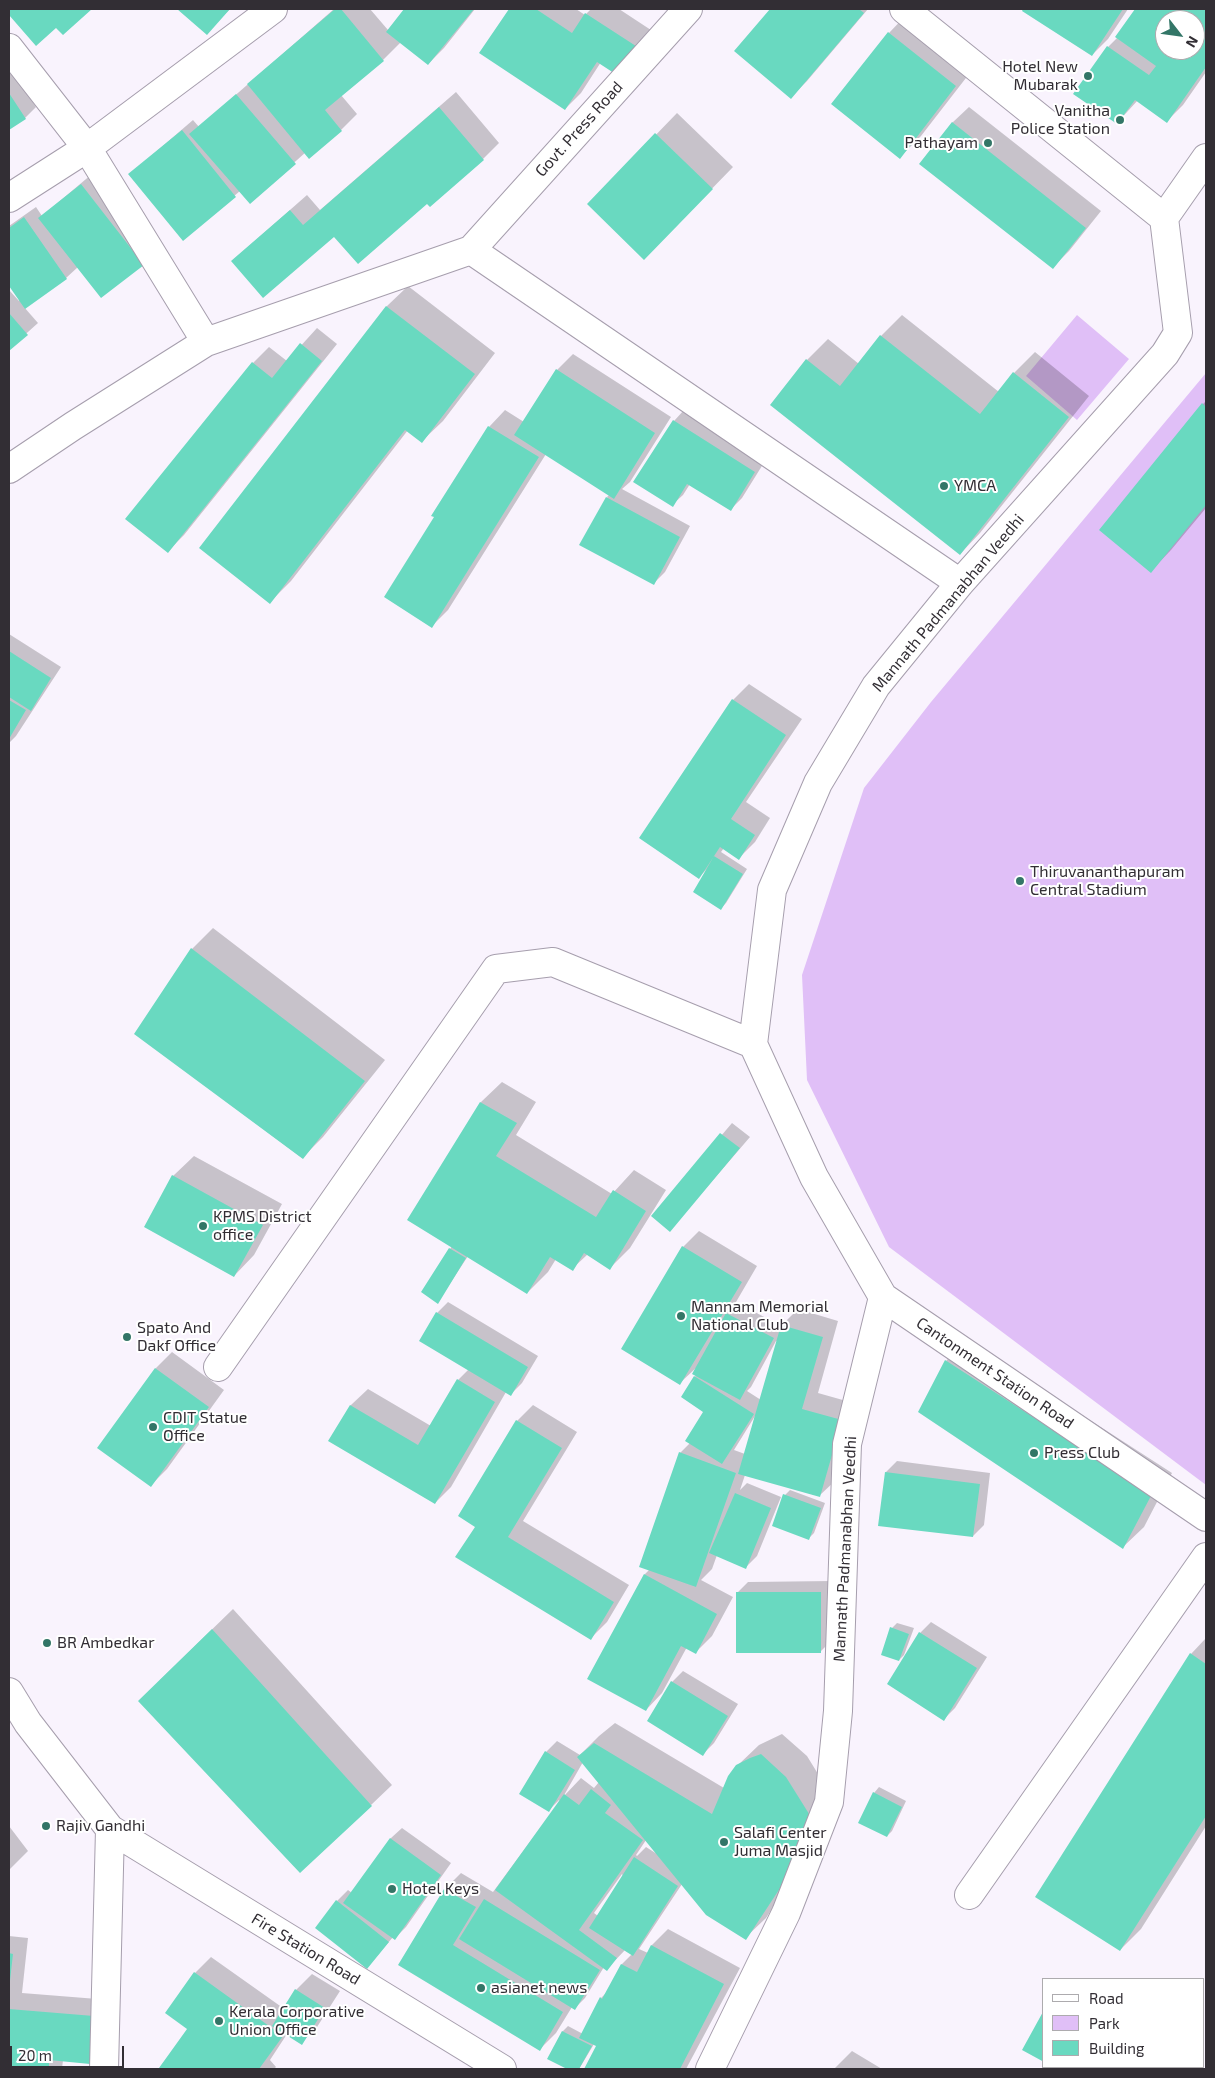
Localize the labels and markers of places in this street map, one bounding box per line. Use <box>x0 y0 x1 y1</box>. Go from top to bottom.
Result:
place label: Hotel New Mubarak <box>1002 57 1078 95</box>
marker: Hotel New Mubarak <box>1082 70 1094 82</box>
place label: Vanitha Police Station <box>1011 101 1110 139</box>
marker: Vanitha Police Station <box>1114 114 1126 126</box>
place label: Pathayam <box>904 133 978 153</box>
marker: Pathayam <box>982 137 994 149</box>
place label: YMCA <box>954 476 996 496</box>
marker: YMCA <box>938 480 950 492</box>
place label: Thiruvananthapuram Central Stadium <box>1030 862 1184 900</box>
marker: Thiruvananthapuram Central Stadium <box>1014 875 1026 887</box>
place label: KPMS District office <box>213 1207 312 1245</box>
marker: KPMS District office <box>197 1220 209 1232</box>
place label: Mannam Memorial National Club <box>691 1297 828 1335</box>
marker: Mannam Memorial National Club <box>675 1310 687 1322</box>
place label: Spato And Dakf Office <box>137 1318 216 1356</box>
marker: Spato And Dakf Office <box>121 1331 133 1343</box>
place label: CDIT Statue Office <box>163 1408 247 1446</box>
marker: CDIT Statue Office <box>147 1421 159 1433</box>
place label: Press Club <box>1044 1443 1120 1463</box>
marker: Press Club <box>1028 1447 1040 1459</box>
place label: BR Ambedkar <box>57 1633 155 1653</box>
marker: BR Ambedkar <box>41 1637 53 1649</box>
place label: Rajiv Gandhi <box>56 1816 145 1836</box>
marker: Rajiv Gandhi <box>40 1820 52 1832</box>
place label: Salafi Center Juma Masjid <box>734 1823 827 1861</box>
marker: Salafi Center Juma Masjid <box>718 1836 730 1848</box>
place label: Hotel Keys <box>402 1879 479 1899</box>
marker: Hotel Keys <box>386 1883 398 1895</box>
place label: asianet news <box>491 1978 587 1998</box>
marker: asianet news <box>475 1982 487 1994</box>
place label: Kerala Corporative Union Office <box>229 2002 364 2040</box>
marker: Kerala Corporative Union Office <box>213 2015 225 2027</box>

